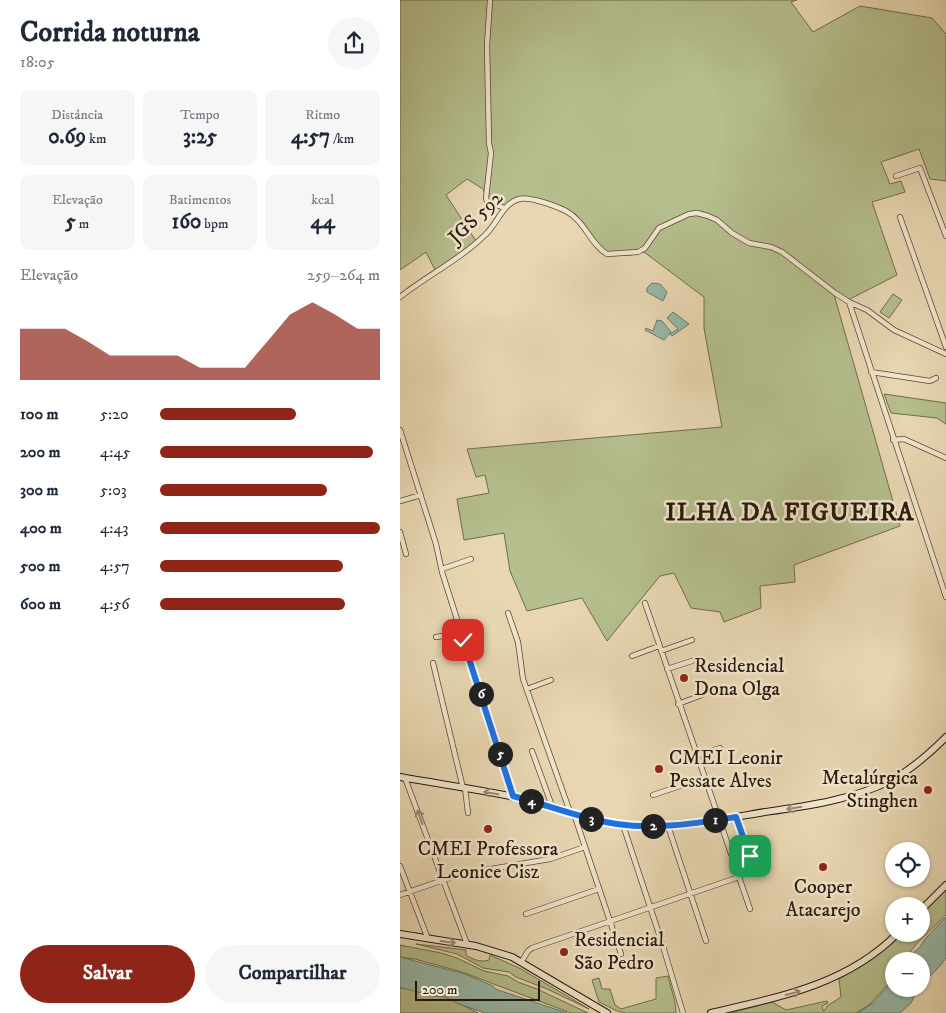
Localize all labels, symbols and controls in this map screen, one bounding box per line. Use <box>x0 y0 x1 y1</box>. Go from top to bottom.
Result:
text: Corrida noturna <box>20 15 200 50</box>
button: share <box>328 17 380 69</box>
text: 18:05 <box>20 52 55 72</box>
text: Distância <box>51 106 103 124</box>
text: Tempo <box>180 106 220 124</box>
text: Ritmo <box>305 106 340 124</box>
text: 0.69 <box>48 124 86 150</box>
text: 3:25 <box>183 124 217 150</box>
text: 4:57 <box>291 124 330 150</box>
text: km <box>86 130 106 148</box>
text: /km <box>330 130 354 148</box>
street label: JGS 592 <box>442 186 509 251</box>
text: Elevação <box>52 191 103 209</box>
text: Batimentos <box>169 191 231 209</box>
text: kcal <box>311 191 334 209</box>
text: 5 <box>65 209 76 235</box>
text: 160 <box>172 209 201 235</box>
text: 44 <box>311 209 335 235</box>
text: m <box>76 215 89 233</box>
text: bpm <box>201 215 228 233</box>
text: Elevação <box>20 265 78 285</box>
text: 259–264 m <box>307 265 380 285</box>
text: 100 m <box>20 404 59 424</box>
text: 5:20 <box>100 404 129 424</box>
text: 200 m <box>20 442 61 462</box>
text: 4:45 <box>100 442 130 462</box>
text: 300 m <box>20 480 59 500</box>
text: 5:03 <box>100 480 127 500</box>
district label: ILHA DA FIGUEIRA <box>666 497 915 528</box>
text: 400 m <box>20 518 62 538</box>
text: 4:43 <box>100 518 129 538</box>
text: 500 m <box>20 556 61 576</box>
text: 4:57 <box>100 556 130 576</box>
text: 600 m <box>20 594 61 614</box>
text: 4:56 <box>100 594 130 614</box>
pin <box>442 619 484 661</box>
icon: check <box>449 626 477 654</box>
place label: Residencial Dona Olga <box>694 654 784 702</box>
marker: Residencial Dona Olga <box>678 672 690 684</box>
pin: 6 <box>468 682 494 706</box>
text: 6 <box>478 685 485 703</box>
pin: 5 <box>488 742 512 766</box>
text: 5 <box>497 745 504 763</box>
place label: CMEI Leonir Pessate Alves <box>669 746 783 794</box>
marker: CMEI Leonir Pessate Alves <box>653 763 665 775</box>
place label: Metalúrgica Stinghen <box>822 766 919 814</box>
marker: Metalúrgica Stinghen <box>922 784 934 796</box>
one-way arrow <box>484 787 500 797</box>
pin: 4 <box>518 788 544 814</box>
text: 4 <box>527 792 536 810</box>
one-way arrow <box>787 803 803 813</box>
pin: 3 <box>578 806 604 832</box>
pin: 1 <box>702 808 728 832</box>
one-way arrow <box>414 810 424 825</box>
text: 3 <box>589 810 594 828</box>
text: 1 <box>713 811 718 829</box>
pin: 2 <box>640 814 666 838</box>
text: 2 <box>650 817 657 835</box>
marker: CMEI Professora Leonice Cisz <box>482 823 494 835</box>
pin <box>729 835 771 877</box>
place label: CMEI Professora Leonice Cisz <box>418 837 559 885</box>
icon: arrive <box>736 842 764 870</box>
map controls <box>885 842 930 997</box>
button: locate <box>885 842 930 887</box>
marker: Cooper Atacarejo <box>817 861 829 873</box>
place label: Cooper Atacarejo <box>785 875 861 923</box>
button: + <box>885 897 930 942</box>
place label: Residencial São Pedro <box>574 928 664 976</box>
one-way arrow <box>440 937 456 947</box>
button: Salvar <box>20 945 195 1003</box>
button: Compartilhar <box>205 945 380 1003</box>
marker: Residencial São Pedro <box>558 946 570 958</box>
button: − <box>885 952 930 997</box>
scale bar <box>415 978 540 1001</box>
text: 200 m <box>422 981 457 999</box>
one-way arrow <box>784 988 800 997</box>

